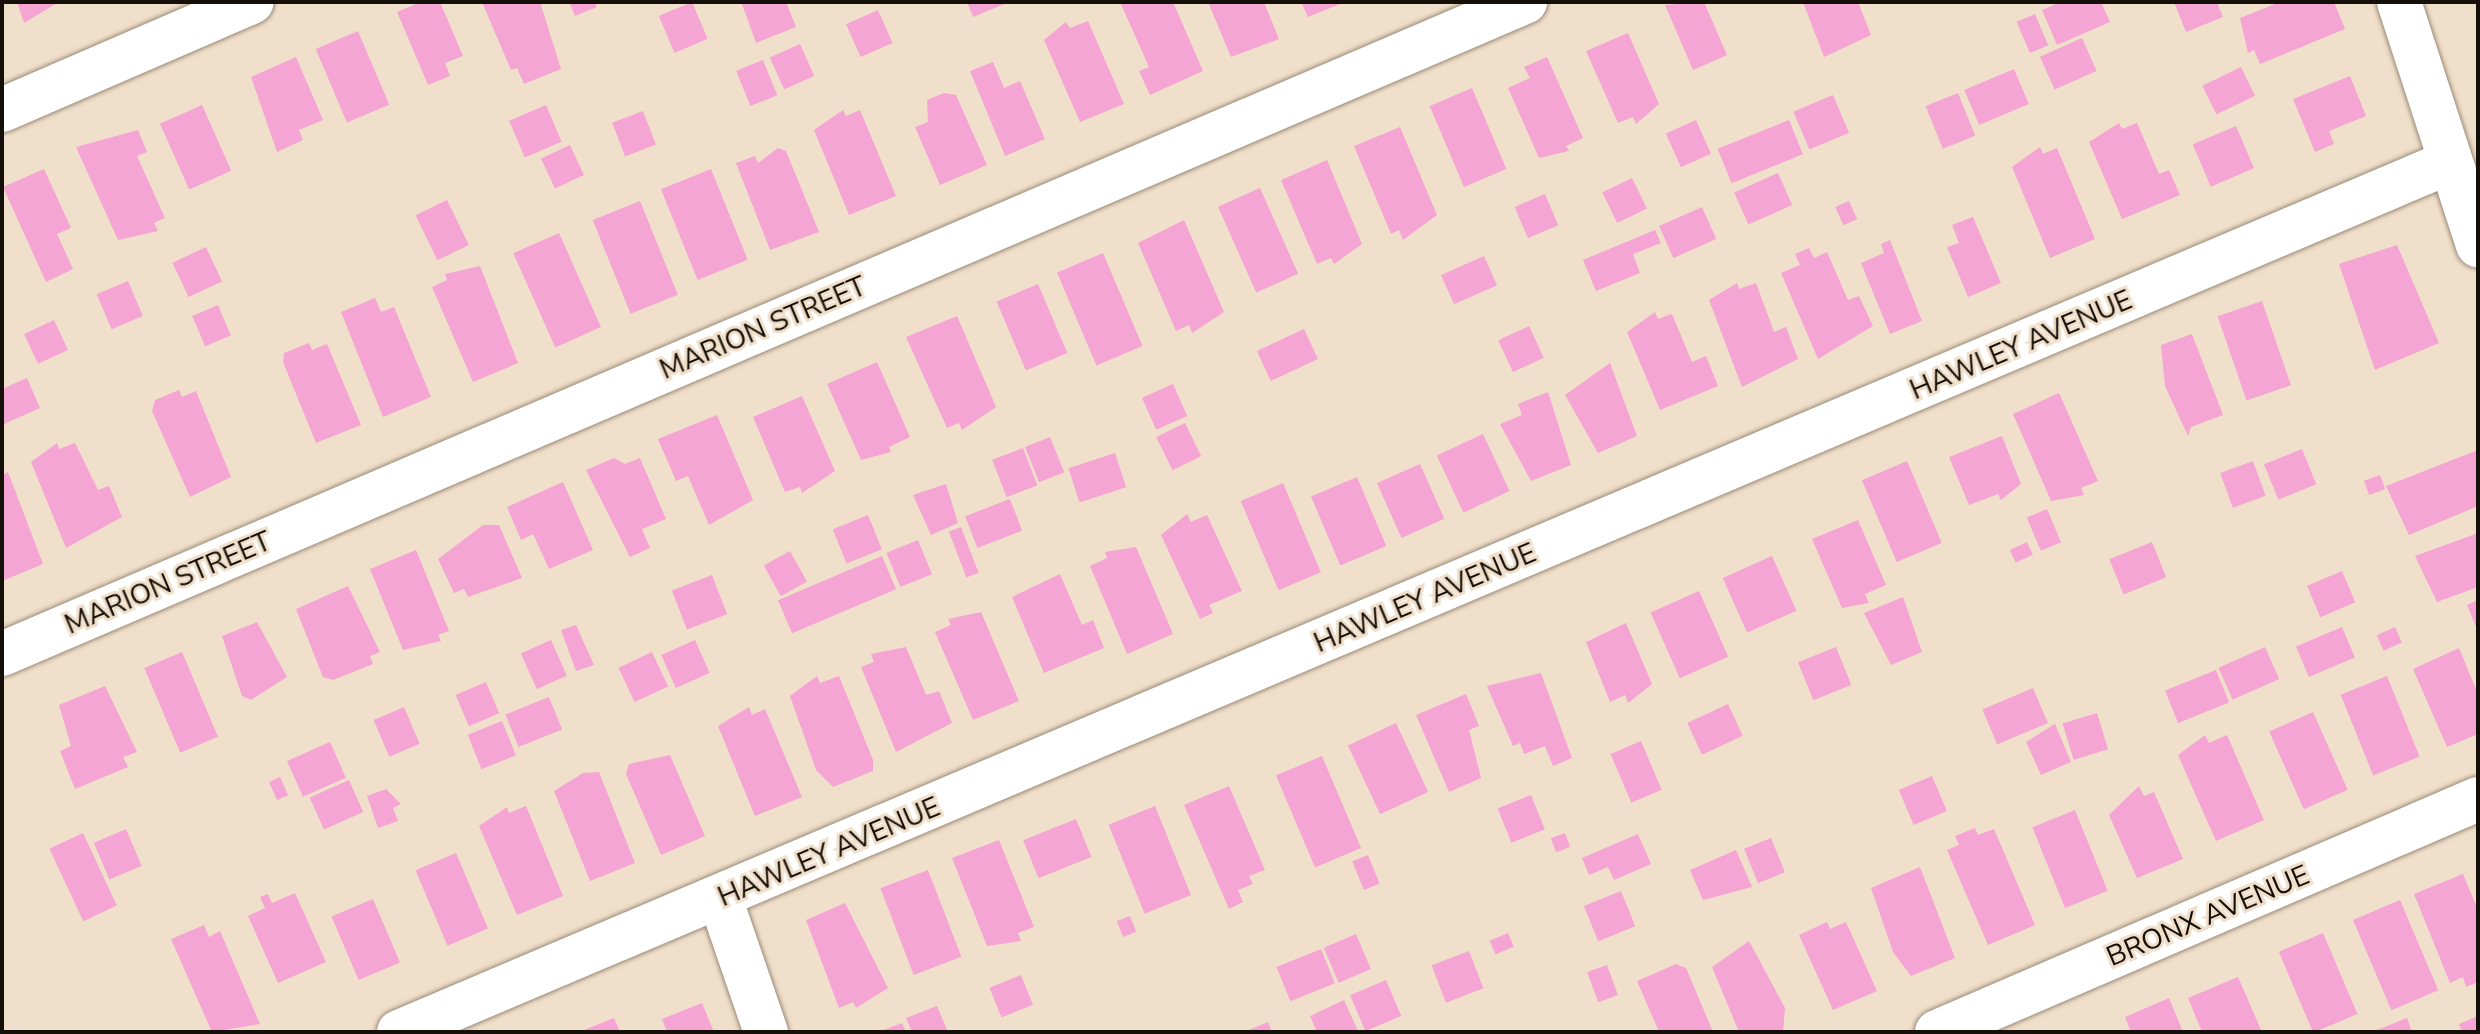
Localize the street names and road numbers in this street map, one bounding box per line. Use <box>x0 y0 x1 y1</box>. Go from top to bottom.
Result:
street label: MARION STREET <box>655 269 871 387</box>
street label: HAWLEY AVENUE <box>1905 283 2137 407</box>
street label: MARION STREET <box>60 524 276 642</box>
street label: HAWLEY AVENUE <box>1309 536 1541 660</box>
street label: HAWLEY AVENUE <box>713 790 945 914</box>
street label: BRONX AVENUE <box>2102 858 2314 974</box>

